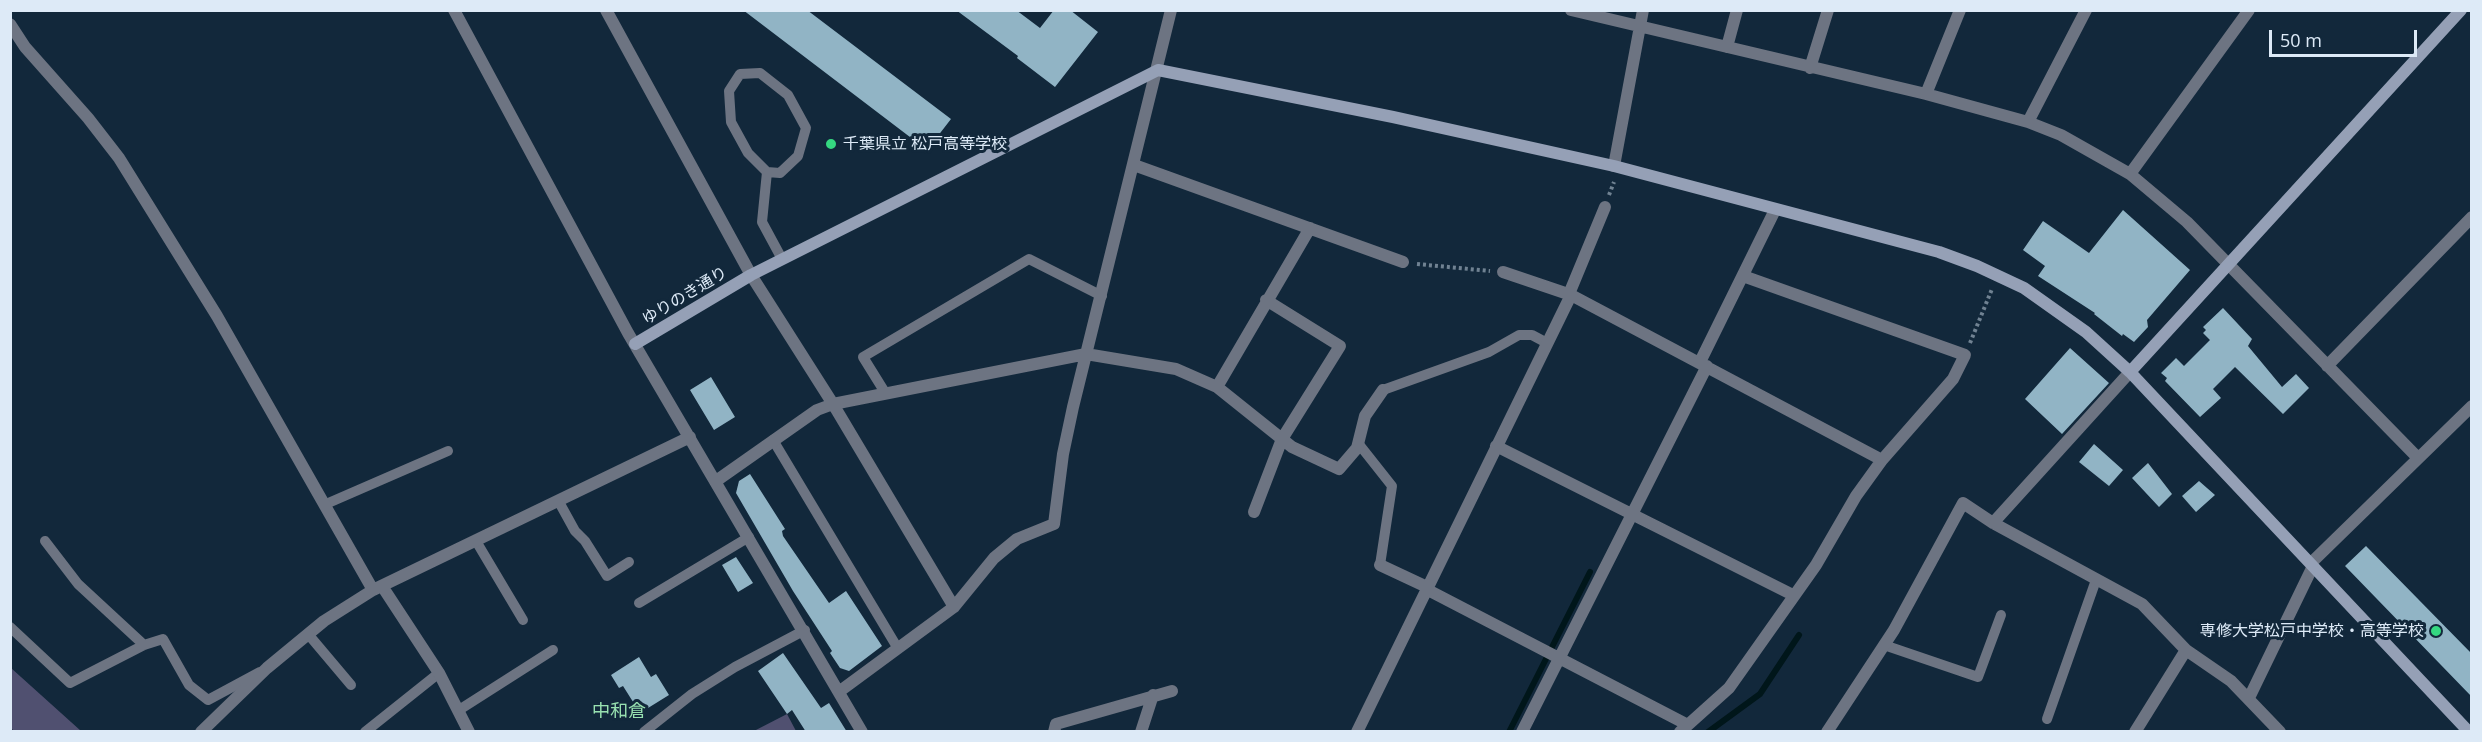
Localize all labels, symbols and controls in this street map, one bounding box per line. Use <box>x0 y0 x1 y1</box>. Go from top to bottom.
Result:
scale bar <box>2272 18 2420 56</box>
text: 50 m <box>2280 28 2322 52</box>
place label: 千葉県立 松戸高等学校 <box>843 134 1007 154</box>
marker: 千葉県立 松戸高等学校 <box>824 137 838 151</box>
street label: ゆりのき通り <box>639 263 731 329</box>
place label: 専修大学松戸中学校・高等学校 <box>2200 621 2424 641</box>
marker: 専修大学松戸中学校・高等学校 <box>2429 624 2443 638</box>
district label: 中和倉 <box>592 701 646 723</box>

